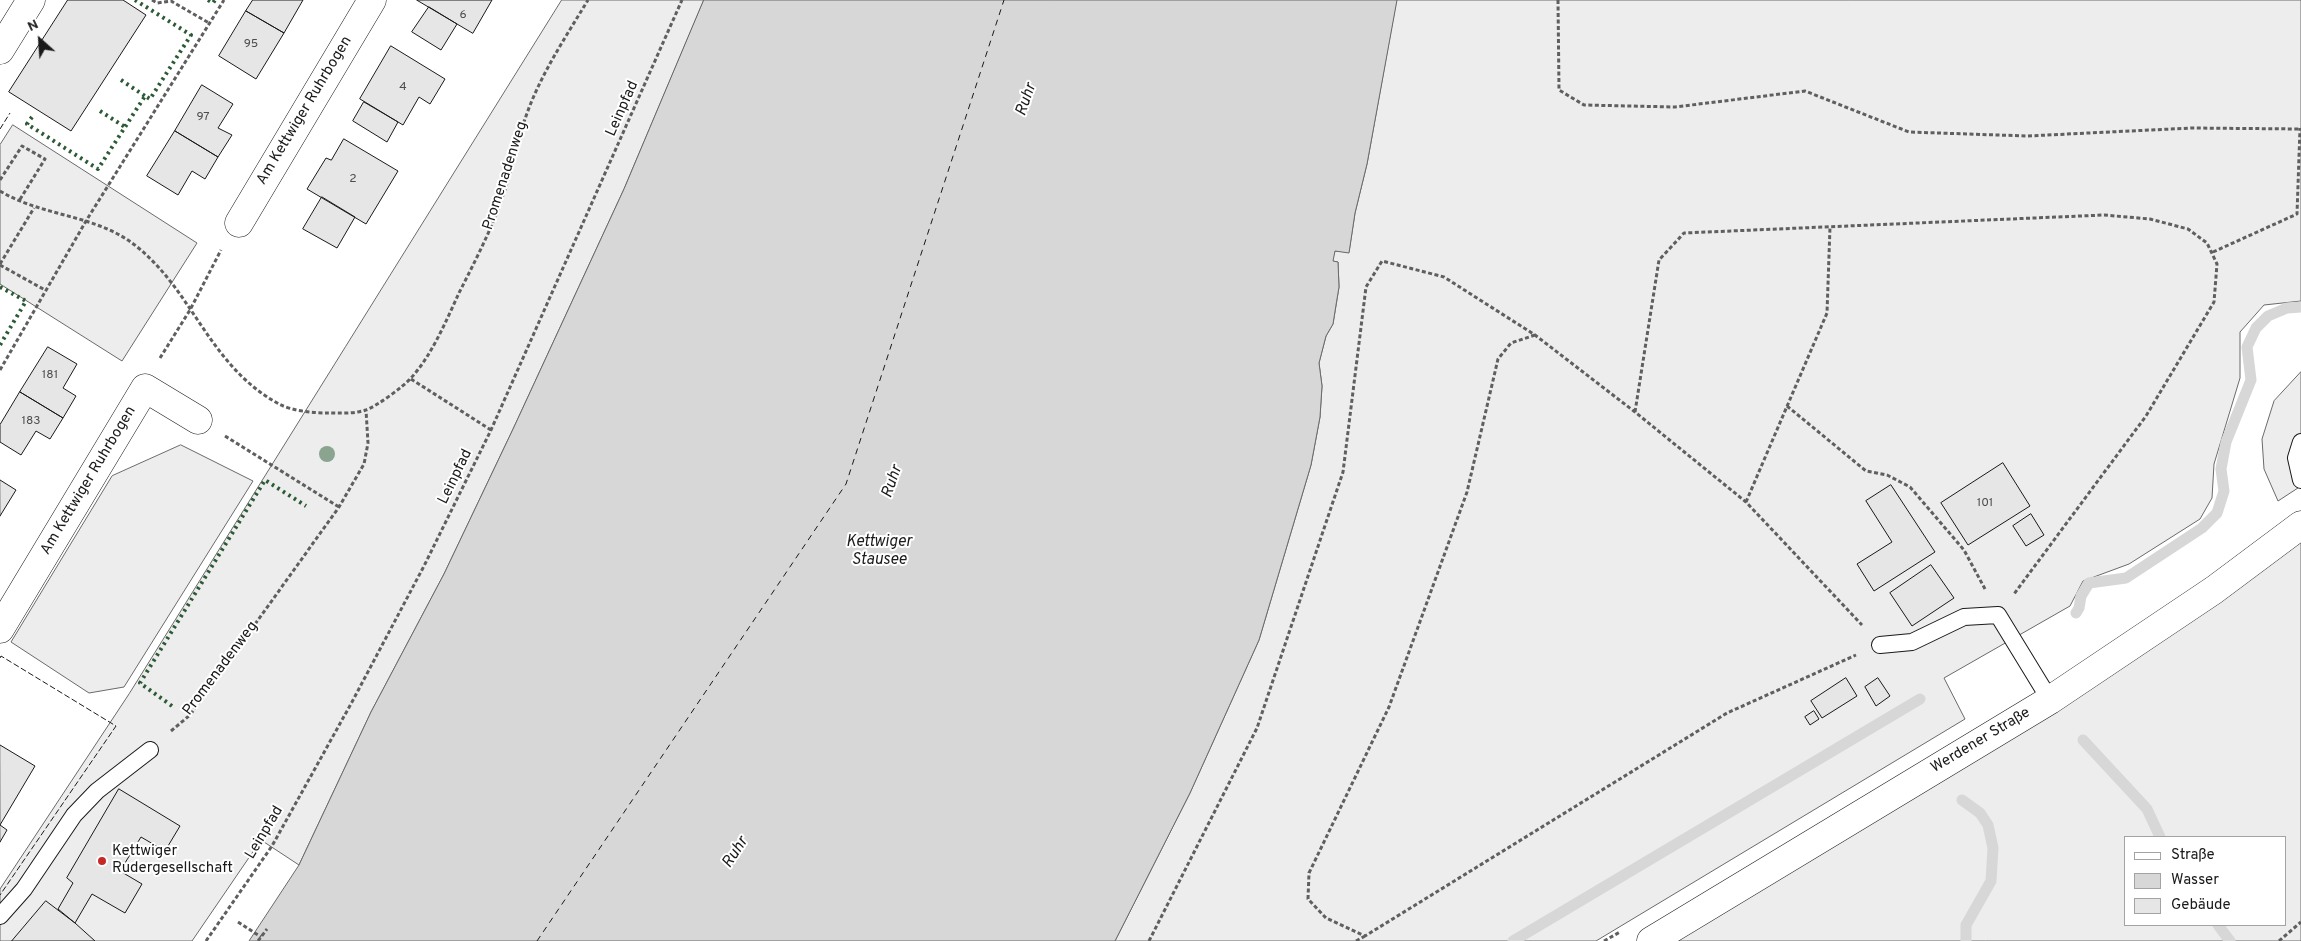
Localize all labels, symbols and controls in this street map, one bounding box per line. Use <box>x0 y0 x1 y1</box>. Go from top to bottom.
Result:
house number: 6 <box>459 9 467 23</box>
north arrow <box>15 15 65 65</box>
text: N <box>25 16 41 36</box>
street label: Am Kettwiger Ruhrbogen <box>253 33 357 189</box>
house number: 95 <box>244 38 258 52</box>
street label: Leinpfad <box>603 79 643 139</box>
house number: 4 <box>399 81 407 95</box>
water label: Ruhr <box>1012 81 1042 119</box>
house number: 97 <box>196 111 210 125</box>
street label: Promenadenweg <box>480 119 532 233</box>
house number: 2 <box>349 173 357 187</box>
house number: 181 <box>42 369 58 383</box>
street label: Am Kettwiger Ruhrbogen <box>37 403 141 559</box>
house number: 183 <box>21 415 41 429</box>
street label: Leinpfad <box>435 447 477 507</box>
water label: Ruhr <box>878 463 908 501</box>
house number: 101 <box>1977 497 1993 511</box>
water label: Kettwiger Stausee <box>846 533 912 571</box>
street label: Promenadenweg <box>180 618 262 720</box>
street label: Werdener Straße <box>1928 704 2034 778</box>
street label: Leinpfad <box>242 803 288 863</box>
water label: Ruhr <box>719 834 753 872</box>
legend <box>2124 836 2286 926</box>
place label: Kettwiger Rudergesellschaft <box>112 843 233 878</box>
text: Straße <box>2171 846 2215 865</box>
marker: Kettwiger Rudergesellschaft <box>96 855 108 867</box>
text: Wasser <box>2171 871 2219 890</box>
text: Gebäude <box>2171 896 2231 915</box>

